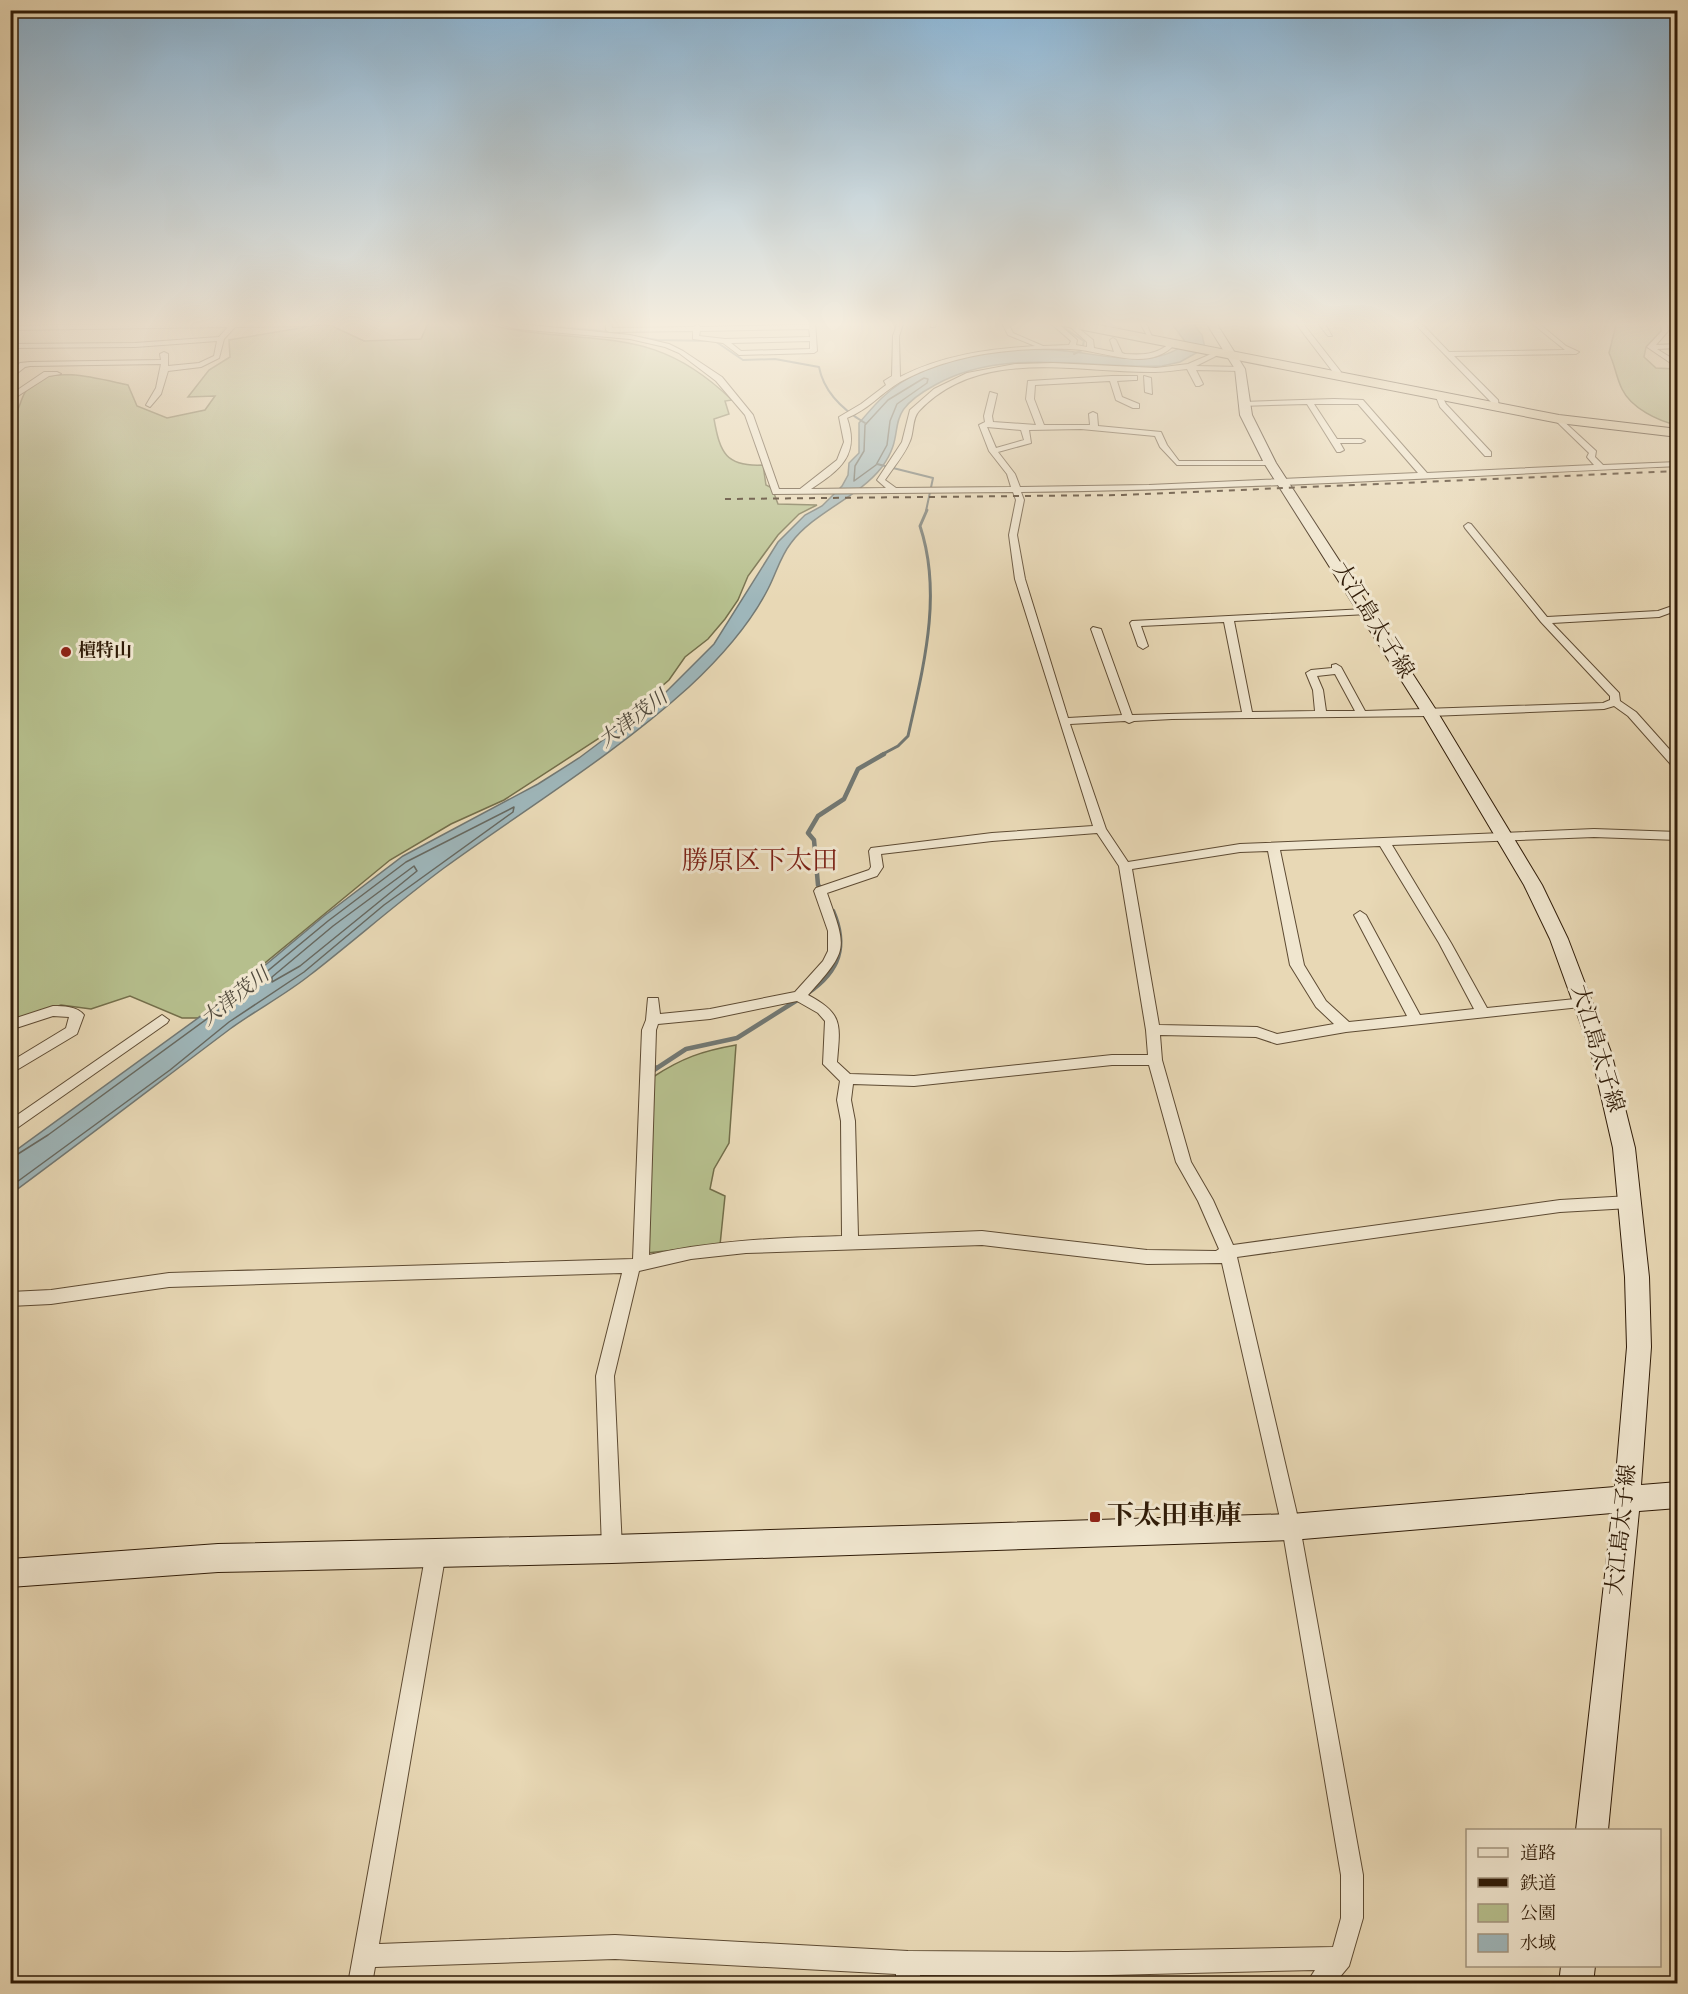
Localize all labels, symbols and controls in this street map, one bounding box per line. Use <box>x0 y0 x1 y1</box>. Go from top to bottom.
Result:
street label: 大江島太子線 <box>1323 557 1421 685</box>
place label: 檀特山 <box>78 639 132 665</box>
marker: 檀特山 <box>59 645 73 659</box>
water label: 大津茂川 <box>593 683 676 756</box>
district label: 勝原区下太田 <box>682 844 838 881</box>
water label: 大津茂川 <box>196 961 278 1034</box>
street label: 大江島太子線 <box>1561 981 1631 1117</box>
street label: 大江島太子線 <box>1600 1463 1646 1597</box>
place label: 下太田車庫 <box>1107 1498 1242 1537</box>
marker: 下太田車庫 <box>1088 1510 1102 1524</box>
legend <box>1466 1829 1661 1967</box>
text: 道路 <box>1520 1842 1556 1868</box>
text: 鉄道 <box>1520 1872 1556 1898</box>
text: 公園 <box>1520 1902 1556 1928</box>
text: 水域 <box>1520 1932 1556 1958</box>

